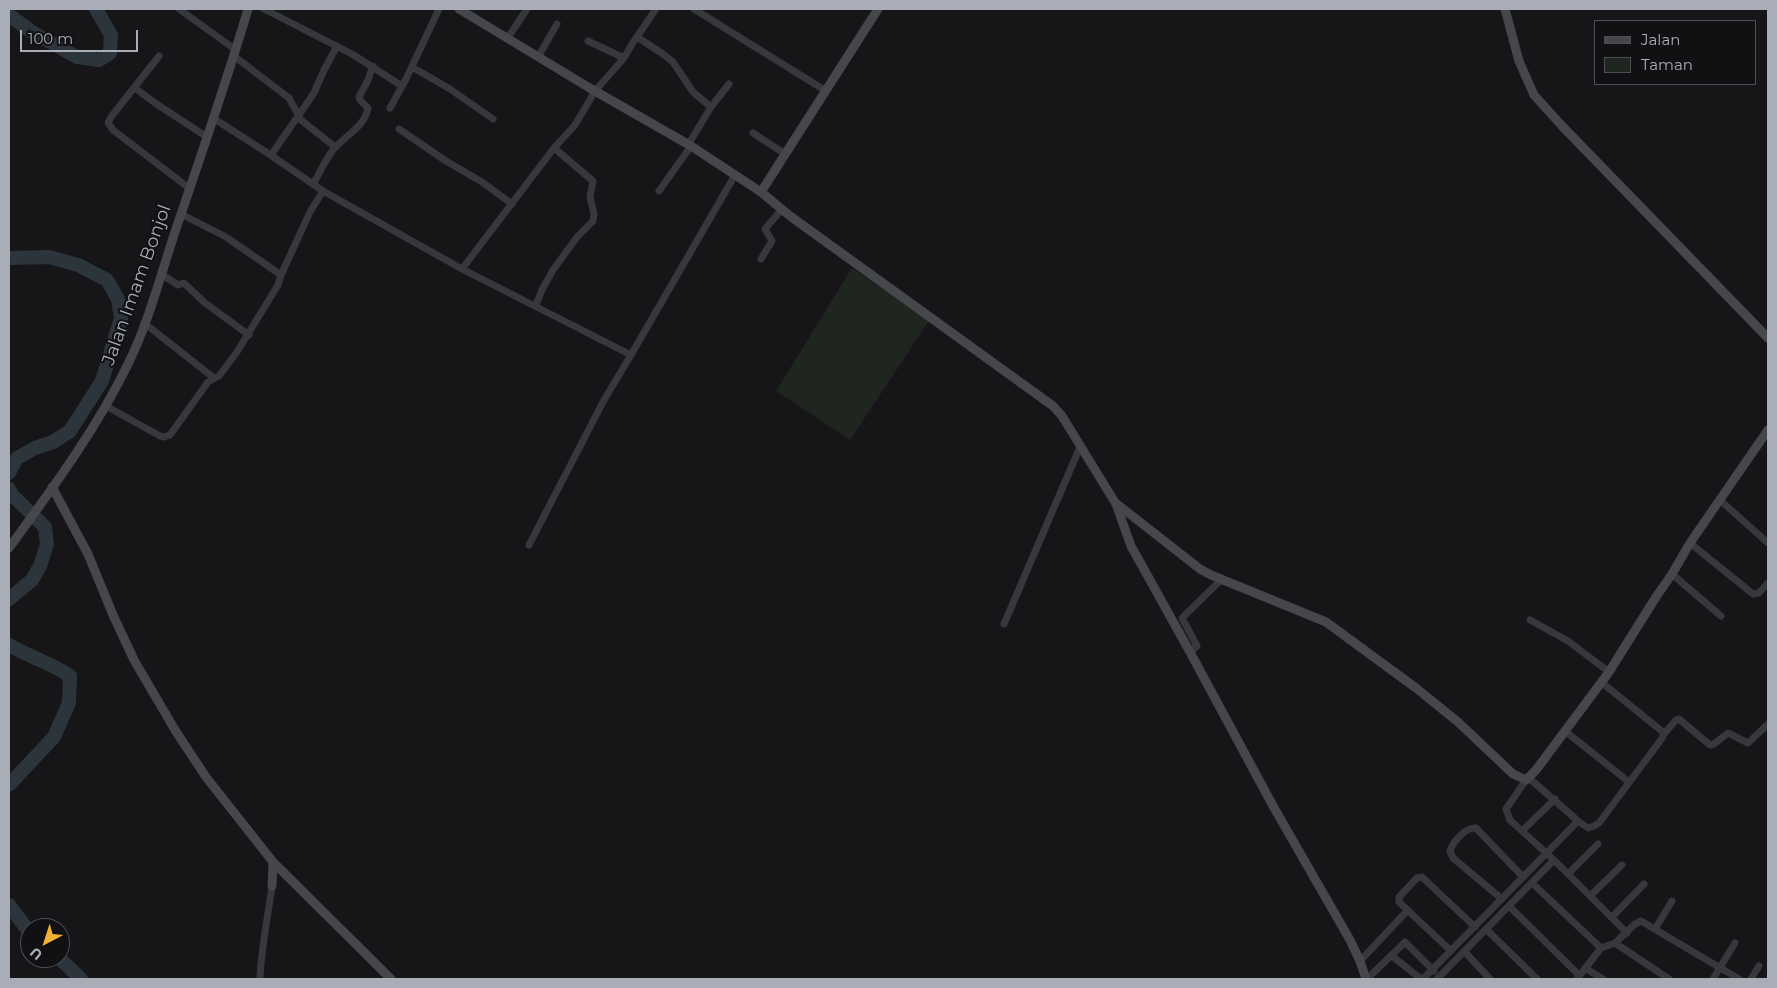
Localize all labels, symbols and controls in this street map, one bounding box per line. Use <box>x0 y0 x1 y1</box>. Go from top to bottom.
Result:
scale bar <box>22 20 140 52</box>
legend <box>1594 20 1757 85</box>
text: 100 m <box>28 29 73 48</box>
text: Jalan <box>1641 30 1680 49</box>
text: Taman <box>1641 55 1693 74</box>
street label: Jalan Imam Bonjol <box>98 202 176 368</box>
north arrow <box>20 918 70 968</box>
text: U <box>26 943 46 964</box>

